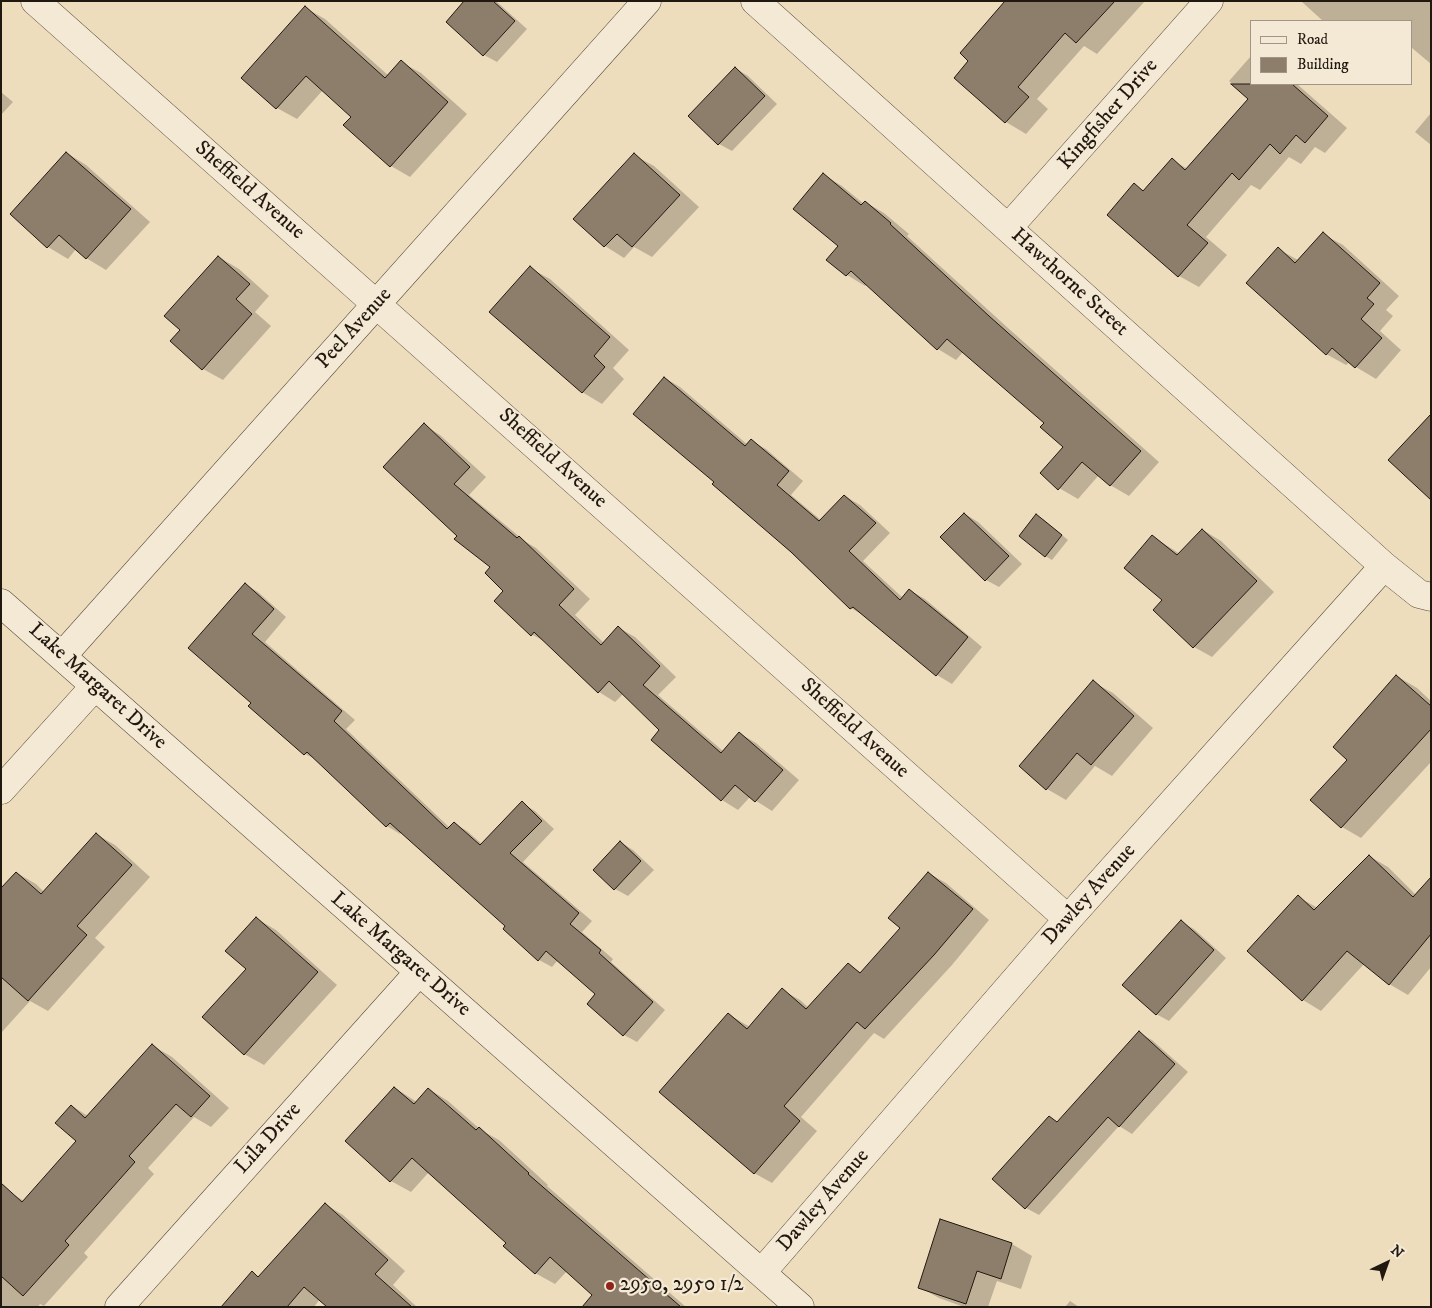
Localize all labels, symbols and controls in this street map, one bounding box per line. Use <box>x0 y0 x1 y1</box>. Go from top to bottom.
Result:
legend <box>1250 20 1412 85</box>
text: Road <box>1297 30 1328 49</box>
street label: Kingfisher Drive <box>1054 54 1164 176</box>
text: Building <box>1297 55 1349 74</box>
street label: Sheffield Avenue <box>189 136 309 246</box>
street label: Hawthorne Street <box>1005 224 1133 342</box>
street label: Peel Avenue <box>312 283 398 375</box>
street label: Sheffield Avenue <box>492 404 612 514</box>
street label: Lake Margaret Drive <box>23 618 171 756</box>
street label: Sheffield Avenue <box>794 674 914 784</box>
street label: Dawley Avenue <box>1038 839 1142 951</box>
street label: Lake Margaret Drive <box>325 887 475 1023</box>
street label: Lila Drive <box>231 1098 307 1180</box>
street label: Dawley Avenue <box>773 1145 875 1257</box>
north arrow <box>1362 1238 1412 1288</box>
text: N <box>1387 1241 1407 1262</box>
place label: 2950, 2950 1/2 <box>620 1273 743 1299</box>
marker: 2950, 2950 1/2 <box>604 1280 616 1292</box>

